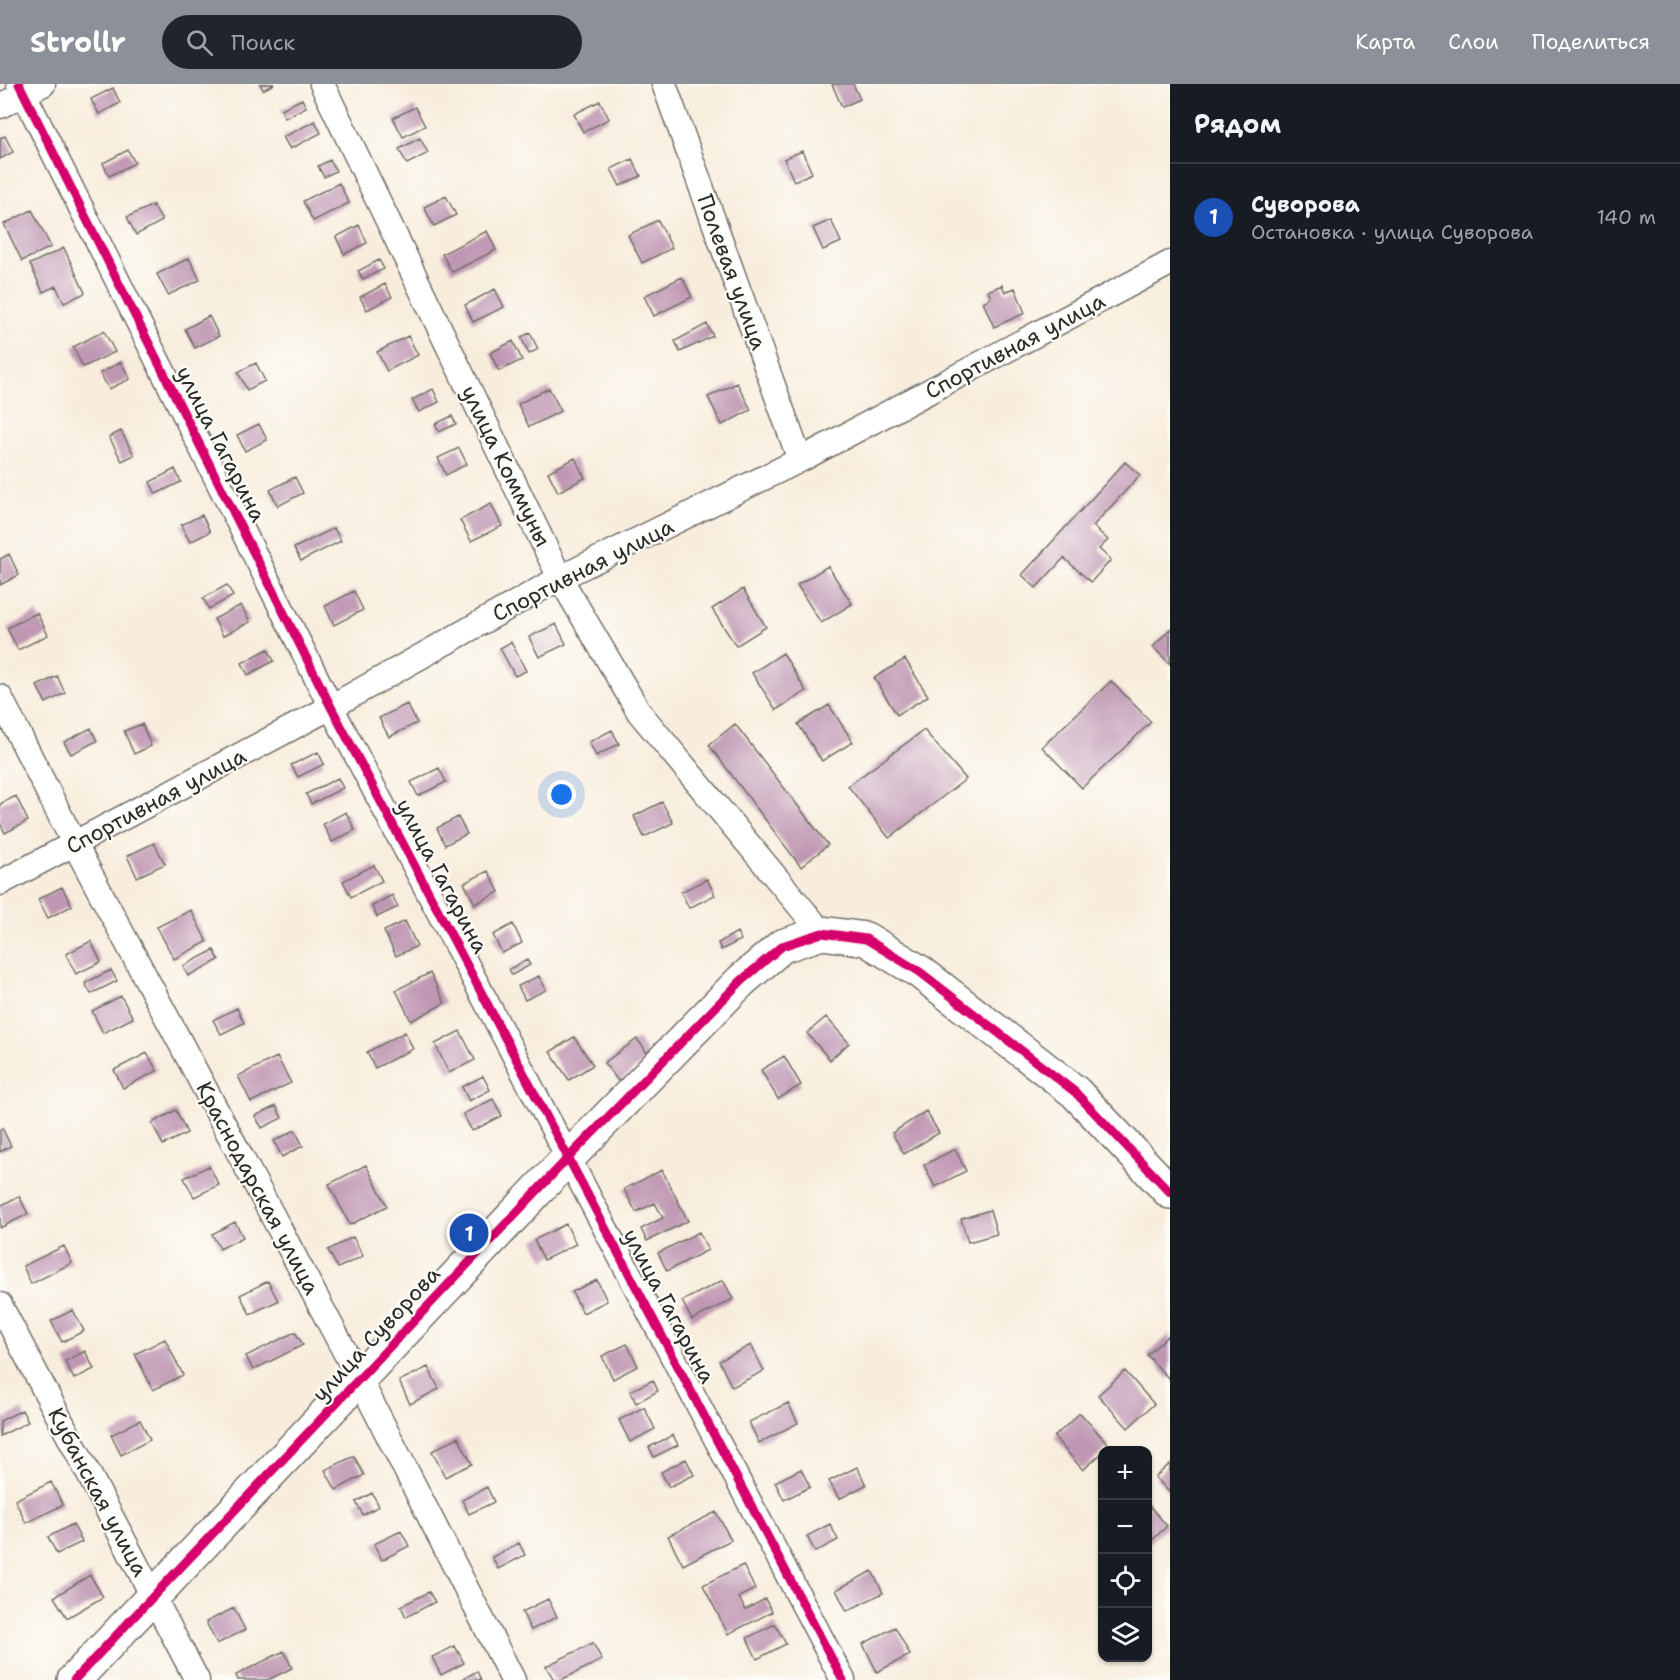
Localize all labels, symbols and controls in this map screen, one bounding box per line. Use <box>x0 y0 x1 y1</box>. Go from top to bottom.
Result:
search box <box>162 15 582 69</box>
text: Strollr <box>30 23 126 61</box>
icon: search <box>183 26 216 59</box>
text: Поиск <box>231 28 295 57</box>
text: Карта <box>1355 28 1415 56</box>
text: Слои <box>1448 28 1499 56</box>
text: Поделиться <box>1532 28 1650 56</box>
text: Рядом <box>1194 106 1281 141</box>
street label: Полевая улица <box>690 190 774 354</box>
text: Суворова <box>1251 190 1360 219</box>
text: 1 <box>1209 204 1218 230</box>
text: 140 m <box>1597 204 1656 230</box>
text: Остановка · улица Суворова <box>1251 219 1533 245</box>
street label: Спортивная улица <box>920 286 1110 406</box>
street label: улица Гагарина <box>169 361 273 527</box>
street label: улица Коммуны <box>454 381 558 551</box>
street label: Спортивная улица <box>487 512 679 628</box>
street label: Спортивная улица <box>61 741 251 861</box>
your location <box>547 780 576 809</box>
street label: улица Гагарина <box>389 794 495 959</box>
street label: Краснодарская улица <box>190 1076 327 1300</box>
pin: 1 <box>450 1210 488 1256</box>
street label: улица Гагарина <box>616 1224 722 1389</box>
street label: улица Суворова <box>306 1260 447 1408</box>
street label: Кубанская улица <box>41 1403 155 1582</box>
map controls <box>1098 1446 1152 1662</box>
button: + <box>1098 1446 1152 1500</box>
button: − <box>1098 1500 1152 1554</box>
button: locate <box>1098 1554 1152 1608</box>
button: layers <box>1098 1608 1152 1662</box>

